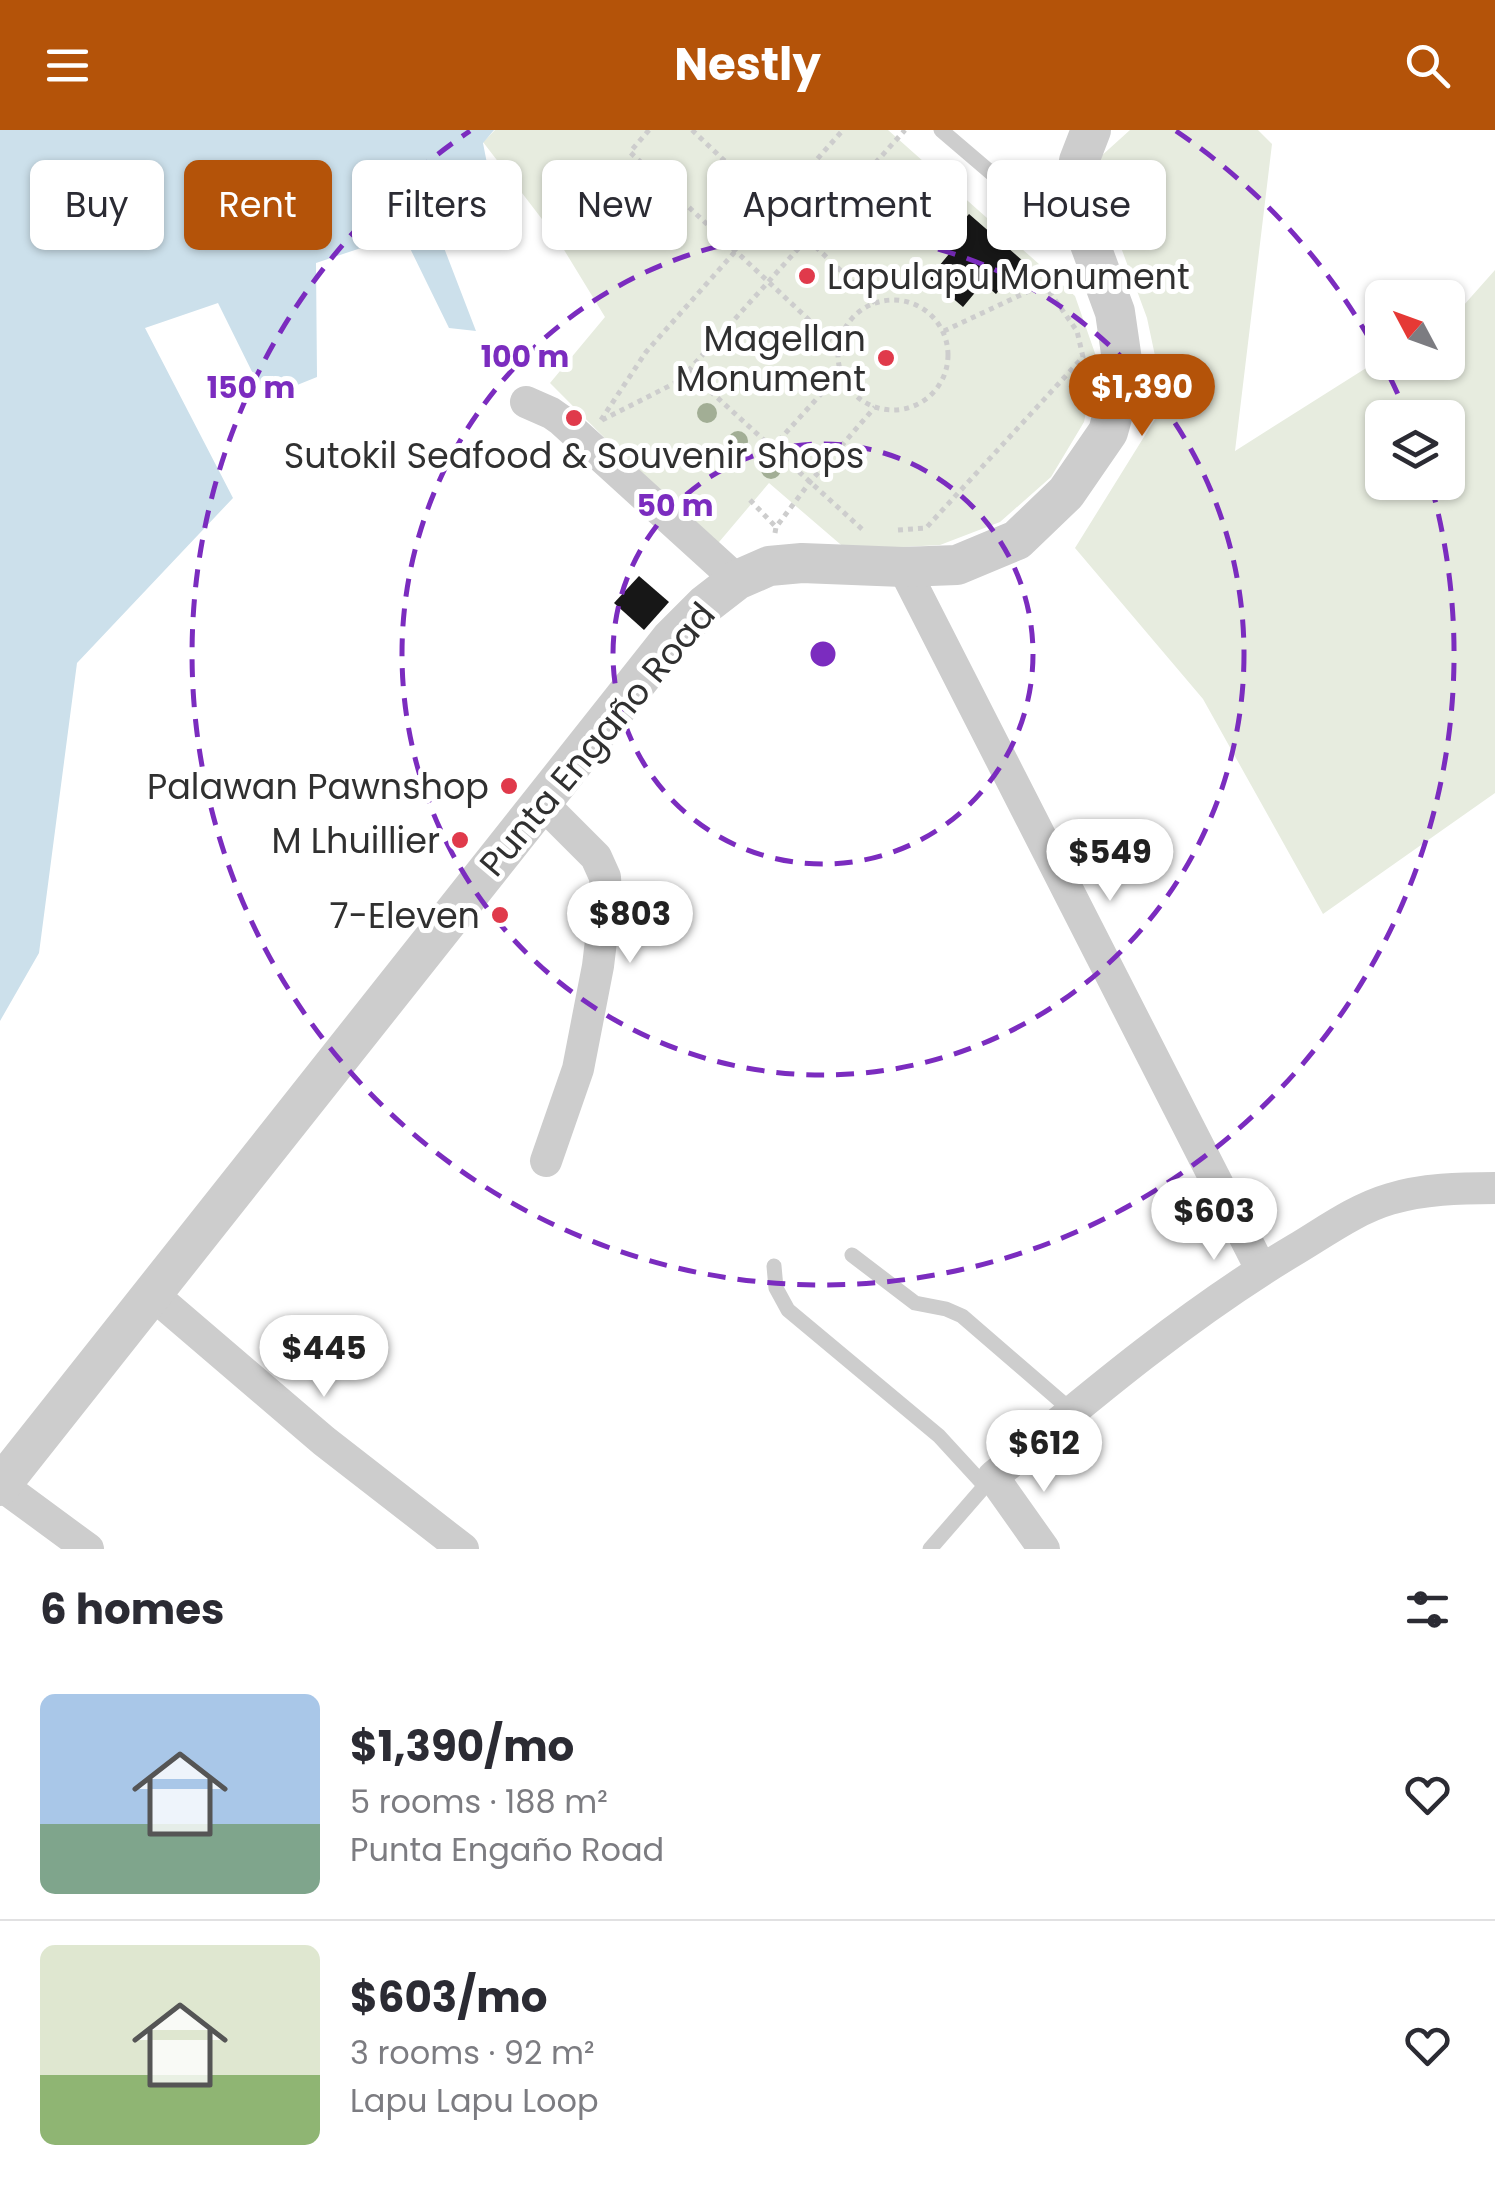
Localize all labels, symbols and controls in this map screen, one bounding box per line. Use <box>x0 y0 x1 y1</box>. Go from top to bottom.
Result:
text: Nestly <box>674 33 821 96</box>
icon: menu <box>40 38 95 93</box>
icon: search <box>1400 38 1455 93</box>
chip: Buy <box>30 160 164 250</box>
chip: Rent <box>184 160 332 250</box>
chip: Filters <box>352 160 522 250</box>
chip: New <box>542 160 687 250</box>
chip: Apartment <box>707 160 967 250</box>
chip: House <box>987 160 1166 250</box>
place label: Lapulapu Monument <box>827 252 1190 301</box>
marker: Lapulapu Monument <box>796 265 818 287</box>
north arrow <box>1365 280 1465 380</box>
map controls <box>1365 280 1465 500</box>
place label: Magellan Monument <box>676 314 866 403</box>
text: 100 m <box>481 335 569 378</box>
marker: Magellan Monument <box>875 347 897 369</box>
pin: $1,390 <box>1061 354 1223 439</box>
text: $1,390 <box>1091 364 1193 409</box>
text: 150 m <box>207 366 295 409</box>
button: layers <box>1365 400 1465 500</box>
marker: Sutokil Seafood & Souvenir Shops <box>563 407 585 429</box>
place label: Sutokil Seafood & Souvenir Shops <box>284 431 864 480</box>
text: 50 m <box>636 484 714 527</box>
street label: Punta Engaño Road <box>468 592 726 886</box>
centre of rings <box>805 636 841 672</box>
place label: Palawan Pawnshop <box>147 762 489 811</box>
marker: Palawan Pawnshop <box>498 775 520 797</box>
place label: M Lhuillier <box>271 816 440 865</box>
pin: $549 <box>1051 819 1169 904</box>
marker: M Lhuillier <box>449 829 471 851</box>
text: $549 <box>1068 829 1152 874</box>
pin: $803 <box>571 881 689 966</box>
place label: 7-Eleven <box>330 891 480 940</box>
text: $803 <box>589 891 671 936</box>
marker: 7-Eleven <box>489 904 511 926</box>
pin: $603 <box>1155 1178 1273 1263</box>
text: $603 <box>1173 1188 1255 1233</box>
pin: $445 <box>265 1315 383 1400</box>
text: $445 <box>281 1325 367 1370</box>
pin: $612 <box>985 1410 1103 1495</box>
text: $612 <box>1008 1420 1080 1465</box>
text: 6 homes <box>40 1580 225 1639</box>
icon: filters <box>1400 1582 1455 1637</box>
text: $1,390/mo <box>350 1717 574 1776</box>
icon: home <box>120 1734 240 1854</box>
icon: heart <box>1400 1767 1455 1822</box>
text: 5 rooms · 188 m² <box>350 1779 608 1824</box>
text: Punta Engaño Road <box>350 1827 664 1872</box>
text: $603/mo <box>350 1968 547 2027</box>
icon: home <box>120 1985 240 2105</box>
icon: heart <box>1400 2018 1455 2073</box>
text: 3 rooms · 92 m² <box>350 2030 594 2075</box>
text: Lapu Lapu Loop <box>350 2078 599 2123</box>

